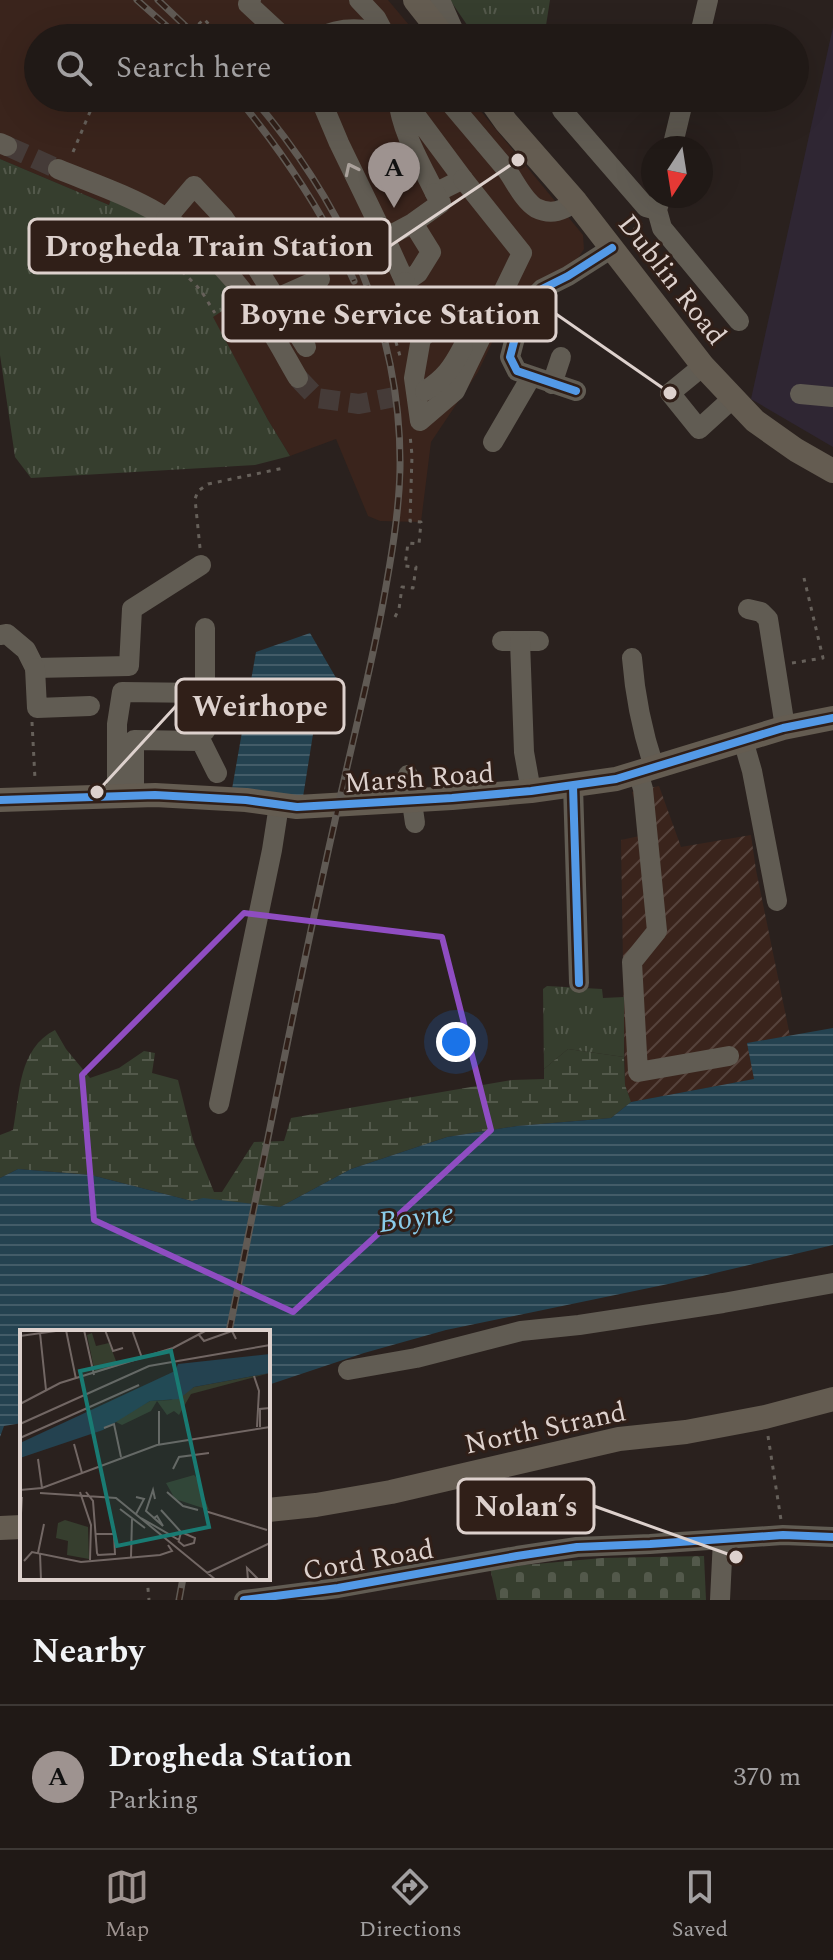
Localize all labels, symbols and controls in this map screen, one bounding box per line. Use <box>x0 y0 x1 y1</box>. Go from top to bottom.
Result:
search box <box>24 24 809 112</box>
text: Search here <box>116 45 272 91</box>
icon: search <box>52 46 96 90</box>
north arrow <box>641 136 713 208</box>
pin: A <box>368 142 420 208</box>
one-way arrow <box>345 162 361 177</box>
street label: Dublin Road <box>607 205 737 355</box>
callout: Drogheda Train Station <box>29 219 390 273</box>
text: Drogheda Train Station <box>45 224 373 270</box>
callout: Boyne Service Station <box>223 287 556 341</box>
text: Boyne Service Station <box>239 292 541 338</box>
callout: Weirhope <box>176 679 344 733</box>
text: Weirhope <box>192 684 328 730</box>
street label: Marsh Road <box>343 752 496 805</box>
your location <box>436 1022 476 1062</box>
water label: Boyne <box>375 1190 457 1246</box>
inset map <box>20 1330 270 1580</box>
street label: North Strand <box>461 1390 630 1467</box>
callout: Nolan’s <box>458 1479 594 1533</box>
text: Nolan’s <box>474 1484 578 1530</box>
street label: Cord Road <box>299 1528 437 1593</box>
text: Nearby <box>32 1626 145 1678</box>
text: Drogheda Station <box>108 1734 352 1780</box>
text: A <box>48 1757 68 1797</box>
text: 370 m <box>733 1757 801 1797</box>
text: Parking <box>108 1780 198 1820</box>
tab: Map <box>105 1865 149 1946</box>
tab: Directions <box>359 1865 462 1946</box>
tab: Saved <box>672 1865 728 1946</box>

